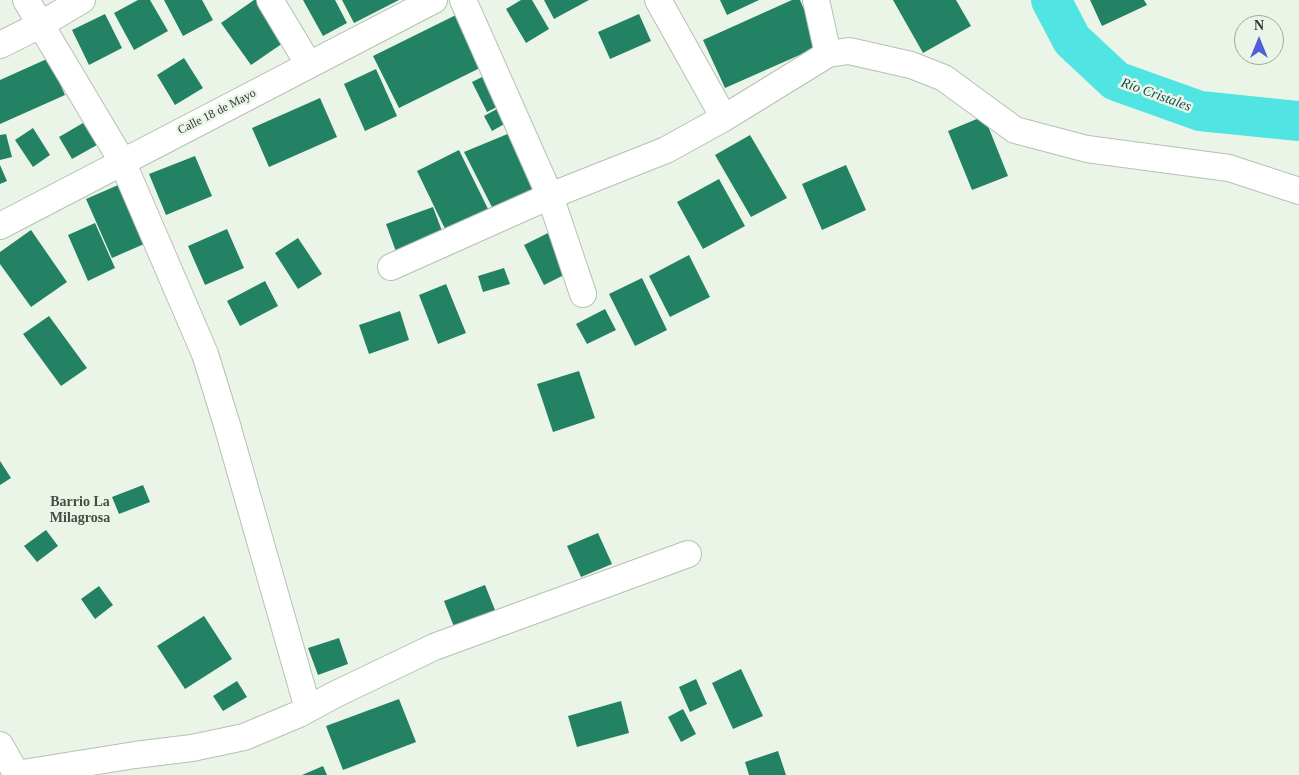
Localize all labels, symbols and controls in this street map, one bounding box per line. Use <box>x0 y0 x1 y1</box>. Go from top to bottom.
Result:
north arrow <box>1234 15 1284 65</box>
text: N <box>1254 18 1264 33</box>
water label: Río Cristales <box>1119 75 1193 115</box>
street label: Calle 18 de Mayo <box>176 86 258 138</box>
district label: Barrio La Milagrosa <box>50 494 110 526</box>

